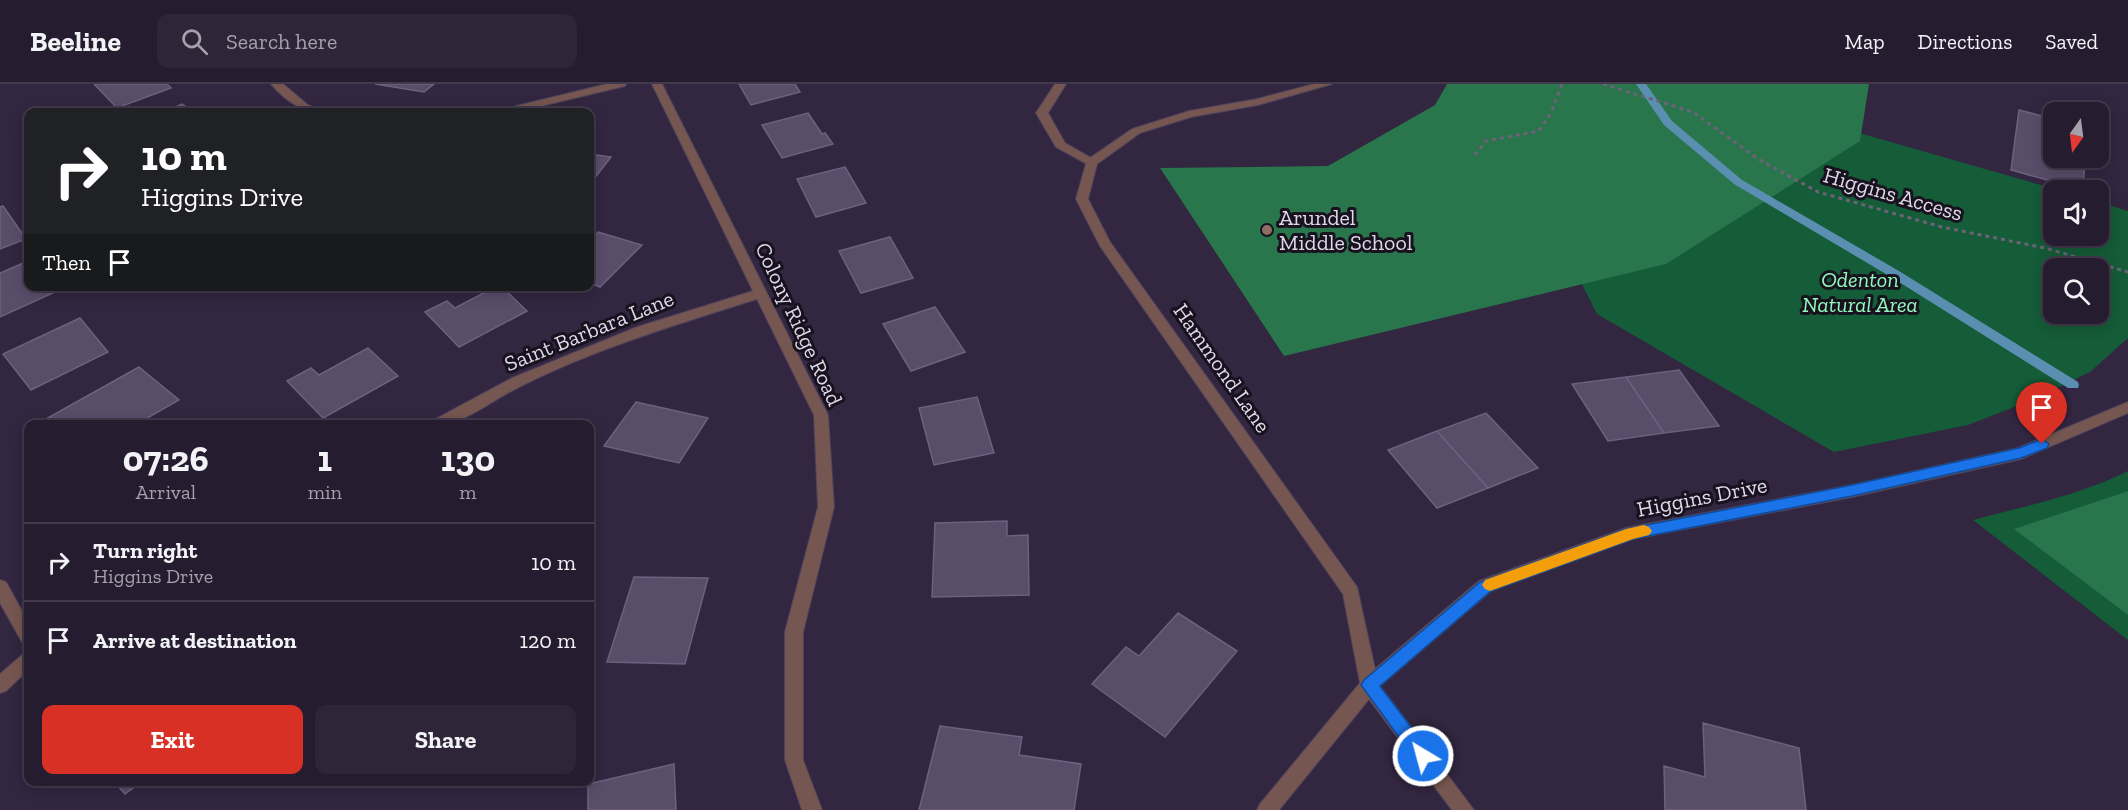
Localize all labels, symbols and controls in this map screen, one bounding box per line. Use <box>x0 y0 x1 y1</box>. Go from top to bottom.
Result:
search box <box>157 14 577 68</box>
text: Beeline <box>30 25 121 58</box>
icon: search <box>178 25 211 58</box>
text: Search here <box>226 28 337 55</box>
text: Map <box>1845 29 1885 54</box>
text: Directions <box>1918 29 2012 54</box>
text: Saved <box>2045 29 2098 54</box>
north arrow <box>2043 102 2109 168</box>
map controls <box>2043 102 2109 324</box>
text: 10 m <box>141 130 227 181</box>
icon: right <box>42 132 120 210</box>
street label: Higgins Access <box>1820 161 1966 227</box>
button: sound <box>2043 180 2109 246</box>
text: Higgins Drive <box>141 181 303 213</box>
place label: Arundel Middle School <box>1279 204 1413 256</box>
marker: Arundel Middle School <box>1260 223 1274 237</box>
street label: Colony Ridge Road <box>749 238 849 410</box>
icon: arrive <box>103 246 136 279</box>
text: Then <box>42 249 91 276</box>
button: search <box>2043 258 2109 324</box>
park label: Odenton Natural Area <box>1802 266 1918 318</box>
street label: Saint Barbara Lane <box>500 285 678 377</box>
street label: Hammond Lane <box>1167 298 1277 438</box>
pin <box>2016 382 2067 444</box>
icon: arrive <box>2025 391 2058 424</box>
text: 07:26 <box>123 437 209 480</box>
text: 1 <box>318 437 332 480</box>
text: 130 <box>441 437 495 480</box>
street label: Higgins Drive <box>1635 471 1769 523</box>
text: Arrival <box>136 480 196 504</box>
text: min <box>308 480 342 504</box>
text: m <box>459 480 477 504</box>
text: Turn right <box>93 537 197 564</box>
icon: right <box>42 546 75 579</box>
text: 10 m <box>531 549 576 576</box>
text: Higgins Drive <box>93 564 213 588</box>
icon: arrive <box>42 624 75 657</box>
text: Arrive at destination <box>93 627 296 654</box>
text: 120 m <box>520 627 576 654</box>
button: Exit <box>42 705 303 774</box>
button: Share <box>315 705 576 774</box>
position arrow <box>1391 724 1455 788</box>

